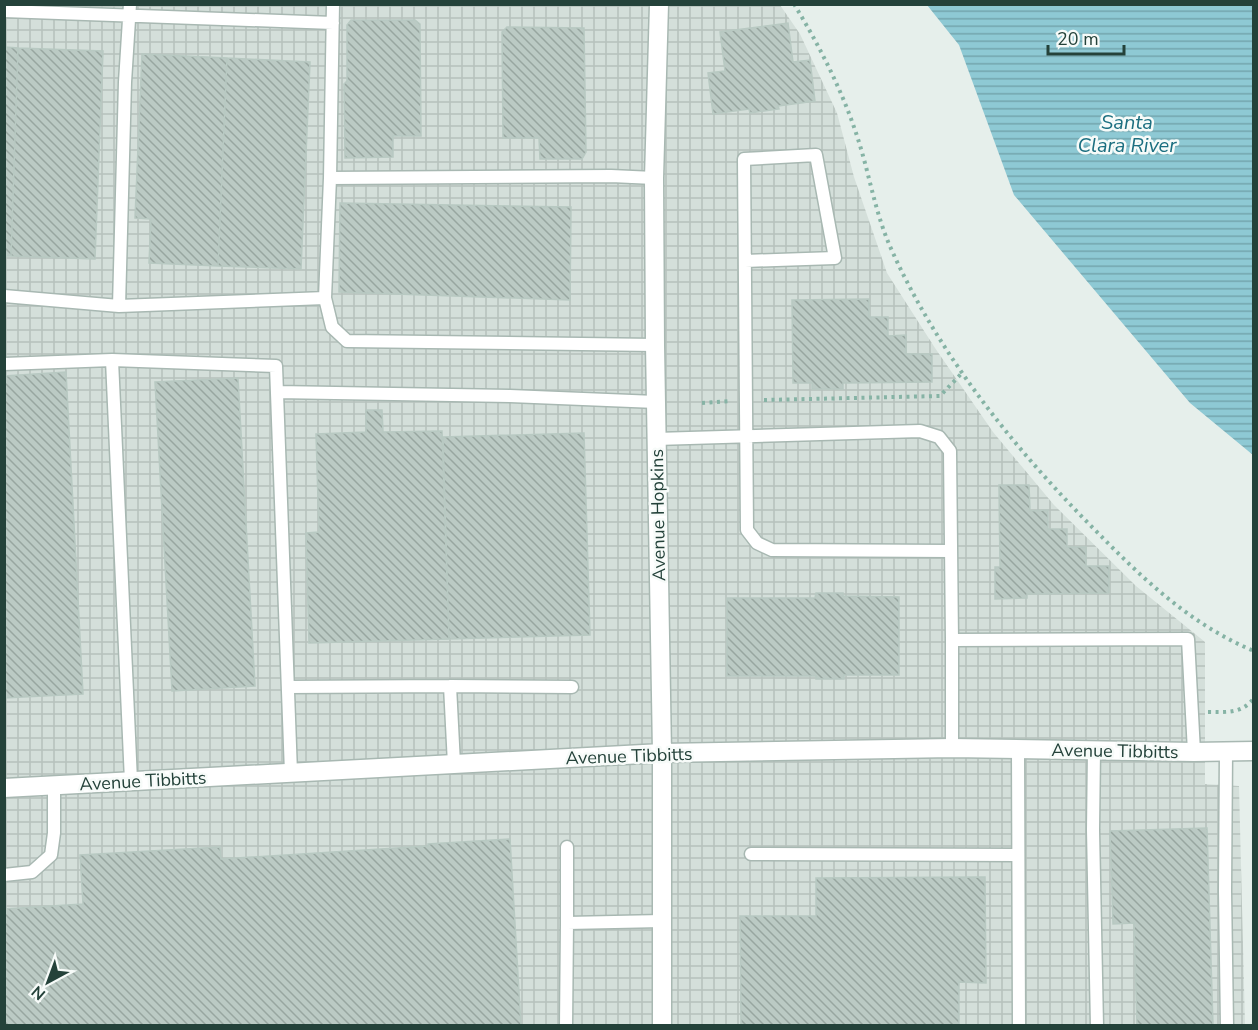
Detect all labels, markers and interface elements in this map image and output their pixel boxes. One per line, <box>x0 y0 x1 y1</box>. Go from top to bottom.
scale bar <box>1048 18 1124 56</box>
text: 20 m <box>1057 27 1099 51</box>
water label: Santa Clara River <box>1078 109 1177 159</box>
street label: Avenue Hopkins <box>645 449 671 581</box>
street label: Avenue Tibbitts <box>1051 738 1179 764</box>
street label: Avenue Tibbitts <box>565 742 693 770</box>
street label: Avenue Tibbitts <box>79 766 207 796</box>
north arrow <box>18 952 78 1012</box>
text: N <box>27 980 51 1005</box>

